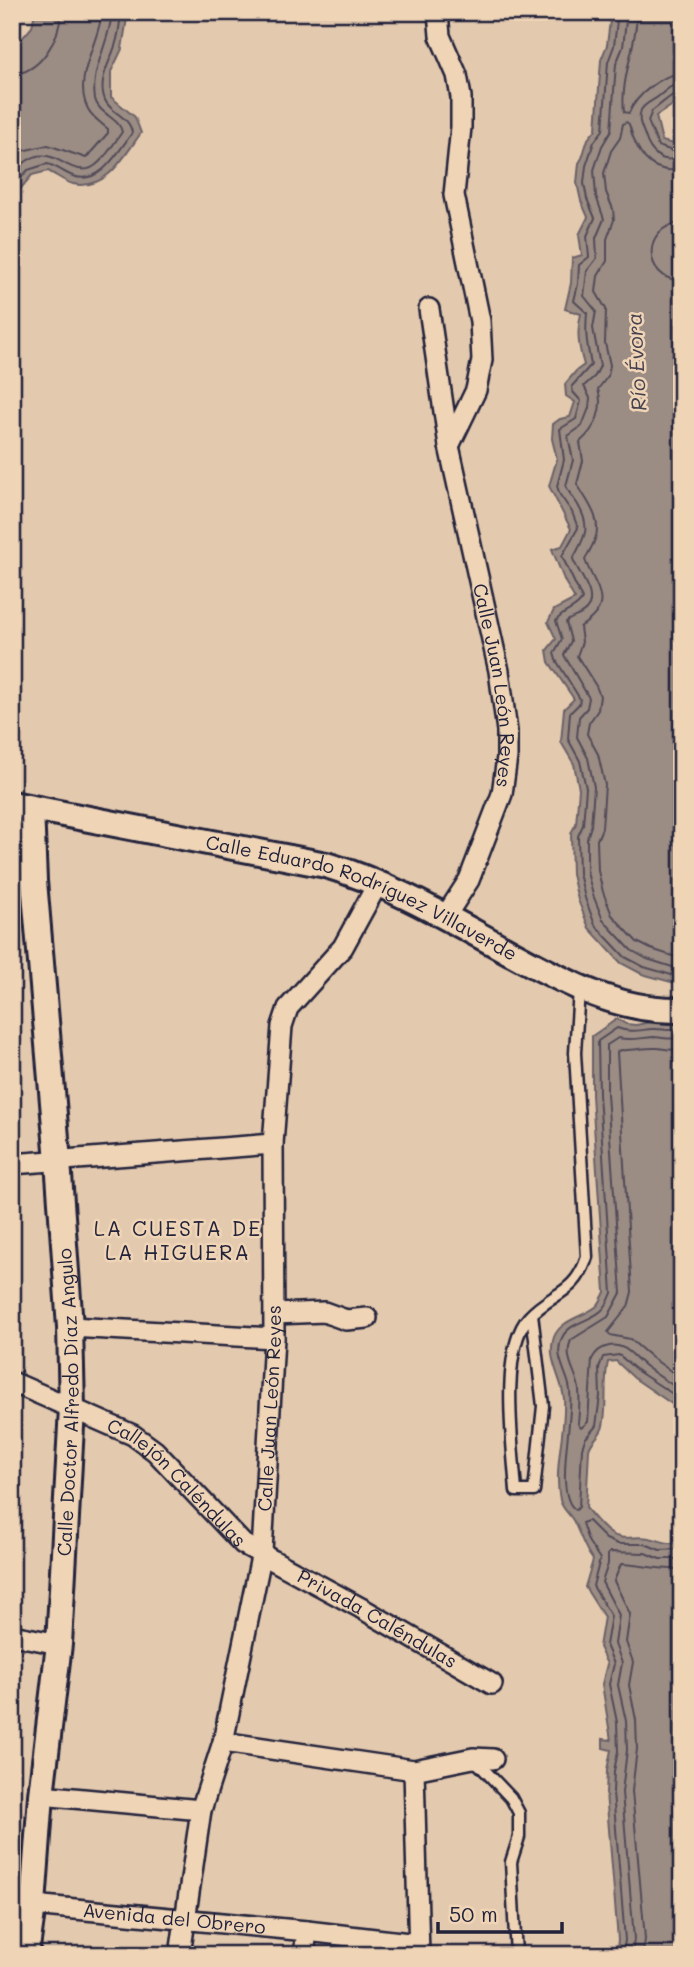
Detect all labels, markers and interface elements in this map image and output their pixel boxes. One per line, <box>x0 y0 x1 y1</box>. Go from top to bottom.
water label: Río Évora <box>619 312 652 412</box>
street label: Calle Juan León Reyes <box>468 581 520 789</box>
street label: Calle Eduardo Rodríguez Villaverde <box>204 829 522 966</box>
district label: LA CUESTA DE LA HIGUERA <box>94 1214 262 1265</box>
street label: Calle Doctor Alfredo Díaz Angulo <box>51 1247 84 1557</box>
street label: Calle Juan León Reyes <box>251 1305 286 1512</box>
street label: Callejón Caléndulas <box>103 1412 252 1552</box>
street label: Privada Caléndulas <box>293 1563 462 1673</box>
scale bar <box>438 1890 563 1934</box>
street label: Avenida del Obrero <box>82 1897 267 1939</box>
text: 50 m <box>449 1900 498 1927</box>

